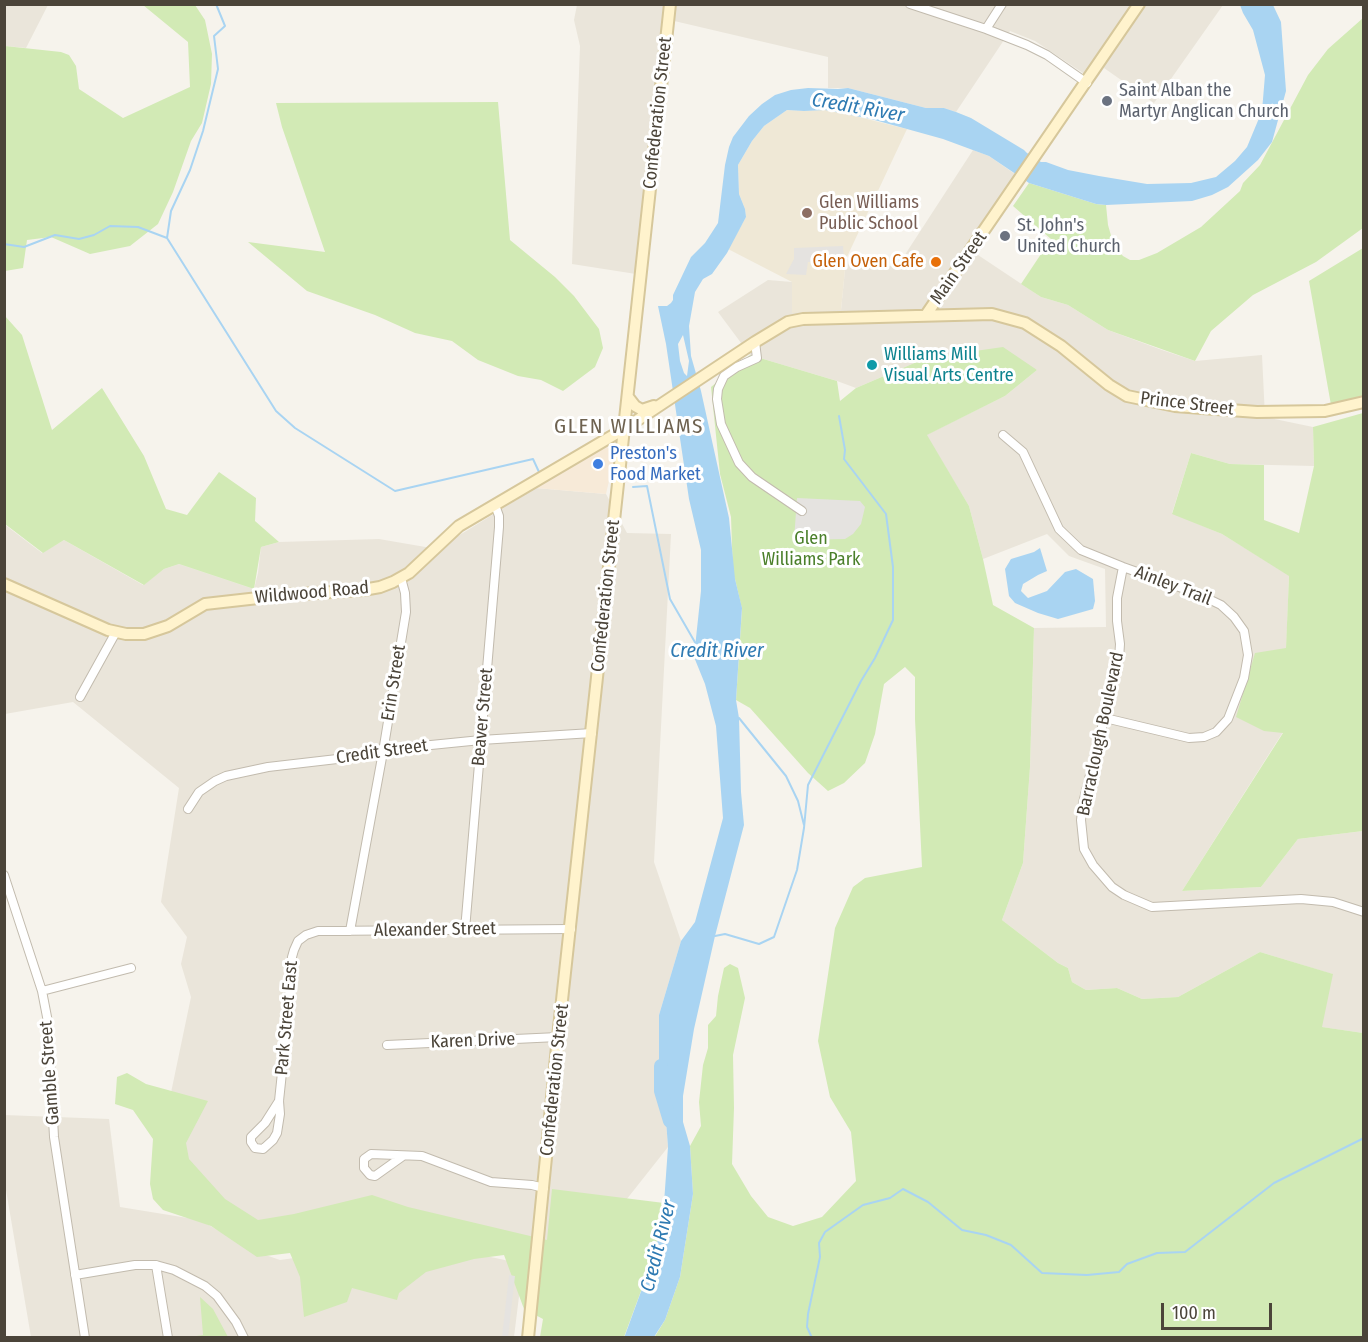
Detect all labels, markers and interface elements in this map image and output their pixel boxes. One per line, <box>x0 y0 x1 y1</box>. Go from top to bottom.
street label: Confederation Street <box>639 36 677 190</box>
place label: Saint Alban the Martyr Anglican Church <box>1119 80 1289 122</box>
water label: Credit River <box>810 88 906 128</box>
marker: Saint Alban the Martyr Anglican Church <box>1100 94 1114 108</box>
place label: Glen Williams Public School <box>819 192 919 234</box>
marker: Glen Williams Public School <box>800 206 814 220</box>
place label: St. John's United Church <box>1017 215 1121 258</box>
street label: Main Street <box>926 227 992 309</box>
marker: St. John's United Church <box>998 229 1012 243</box>
place label: Glen Oven Cafe <box>813 251 924 273</box>
marker: Glen Oven Cafe <box>929 255 943 269</box>
place label: Williams Mill Visual Arts Centre <box>884 344 1014 386</box>
marker: Williams Mill Visual Arts Centre <box>865 358 879 372</box>
street label: Prince Street <box>1139 388 1235 420</box>
district label: GLEN WILLIAMS <box>554 414 704 440</box>
place label: Preston's Food Market <box>610 443 701 486</box>
marker: Preston's Food Market <box>591 457 605 471</box>
street label: Confederation Street <box>587 519 625 673</box>
park label: Glen Williams Park <box>762 528 860 570</box>
street label: Ainley Trail <box>1131 561 1215 611</box>
street label: Wildwood Road <box>254 577 370 609</box>
water label: Credit River <box>670 639 764 663</box>
street label: Erin Street <box>377 643 411 723</box>
street label: Barraclough Boulevard <box>1073 650 1129 818</box>
street label: Beaver Street <box>468 667 498 767</box>
street label: Credit Street <box>335 735 429 769</box>
street label: Alexander Street <box>374 918 496 942</box>
street label: Park Street East <box>271 960 303 1076</box>
street label: Confederation Street <box>536 1003 574 1157</box>
street label: Gamble Street <box>36 1020 64 1126</box>
street label: Karen Drive <box>430 1029 516 1053</box>
water label: Credit River <box>636 1198 682 1294</box>
scale bar <box>1164 1291 1275 1329</box>
text: 100 m <box>1172 1302 1216 1324</box>

